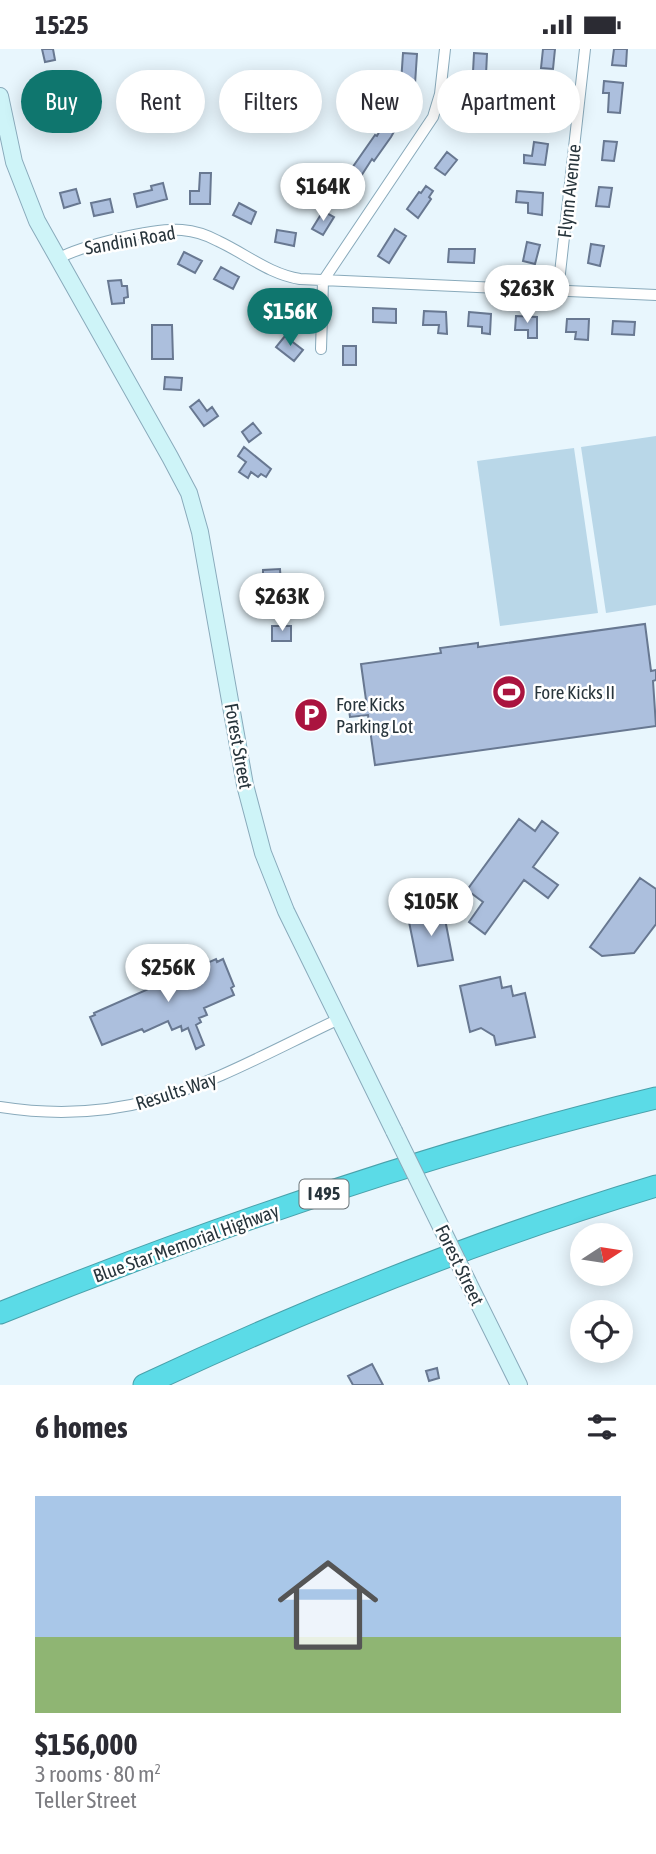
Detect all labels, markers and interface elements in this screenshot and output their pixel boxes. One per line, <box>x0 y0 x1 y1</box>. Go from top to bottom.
text: 15:25 <box>35 10 89 40</box>
chip: Buy <box>21 70 102 133</box>
chip: Rent <box>116 70 205 133</box>
chip: Filters <box>219 70 322 133</box>
chip: New <box>336 70 423 133</box>
chip: Apartment <box>437 70 580 133</box>
street label: Flynn Avenue <box>553 143 585 239</box>
pin: $164K <box>274 163 372 223</box>
text: $164K <box>296 173 350 199</box>
street label: Sandini Road <box>83 221 177 259</box>
pin: $263K <box>478 265 576 325</box>
text: $263K <box>500 275 554 301</box>
pin: $156K <box>241 289 339 348</box>
text: $156K <box>263 298 317 324</box>
pin: $263K <box>233 573 331 633</box>
text: $263K <box>255 583 309 609</box>
sports icon: Fore Kicks II <box>490 673 528 711</box>
place label: Fore Kicks II <box>534 681 615 703</box>
place label: Fore Kicks Parking Lot <box>336 693 413 737</box>
parking icon: Fore Kicks Parking Lot <box>292 696 330 734</box>
street label: Forest Street <box>221 701 257 791</box>
pin: $105K <box>382 879 480 938</box>
text: $105K <box>404 888 458 914</box>
pin: $256K <box>119 944 217 1004</box>
text: $256K <box>141 954 195 980</box>
street label: Results Way <box>133 1068 219 1114</box>
road number: I 495 <box>300 1179 348 1209</box>
street label: Blue Star Memorial Highway <box>90 1199 282 1287</box>
street label: Forest Street <box>431 1221 489 1309</box>
north arrow <box>570 1223 634 1286</box>
map controls <box>570 1223 633 1363</box>
button: locate <box>570 1300 633 1363</box>
icon: filters <box>583 1408 621 1446</box>
text: 6 homes <box>35 1410 128 1444</box>
icon: home <box>265 1542 391 1668</box>
text: $156,000 <box>35 1727 138 1761</box>
text: 3 rooms · 80 m² <box>35 1761 161 1787</box>
text: Teller Street <box>35 1787 137 1813</box>

